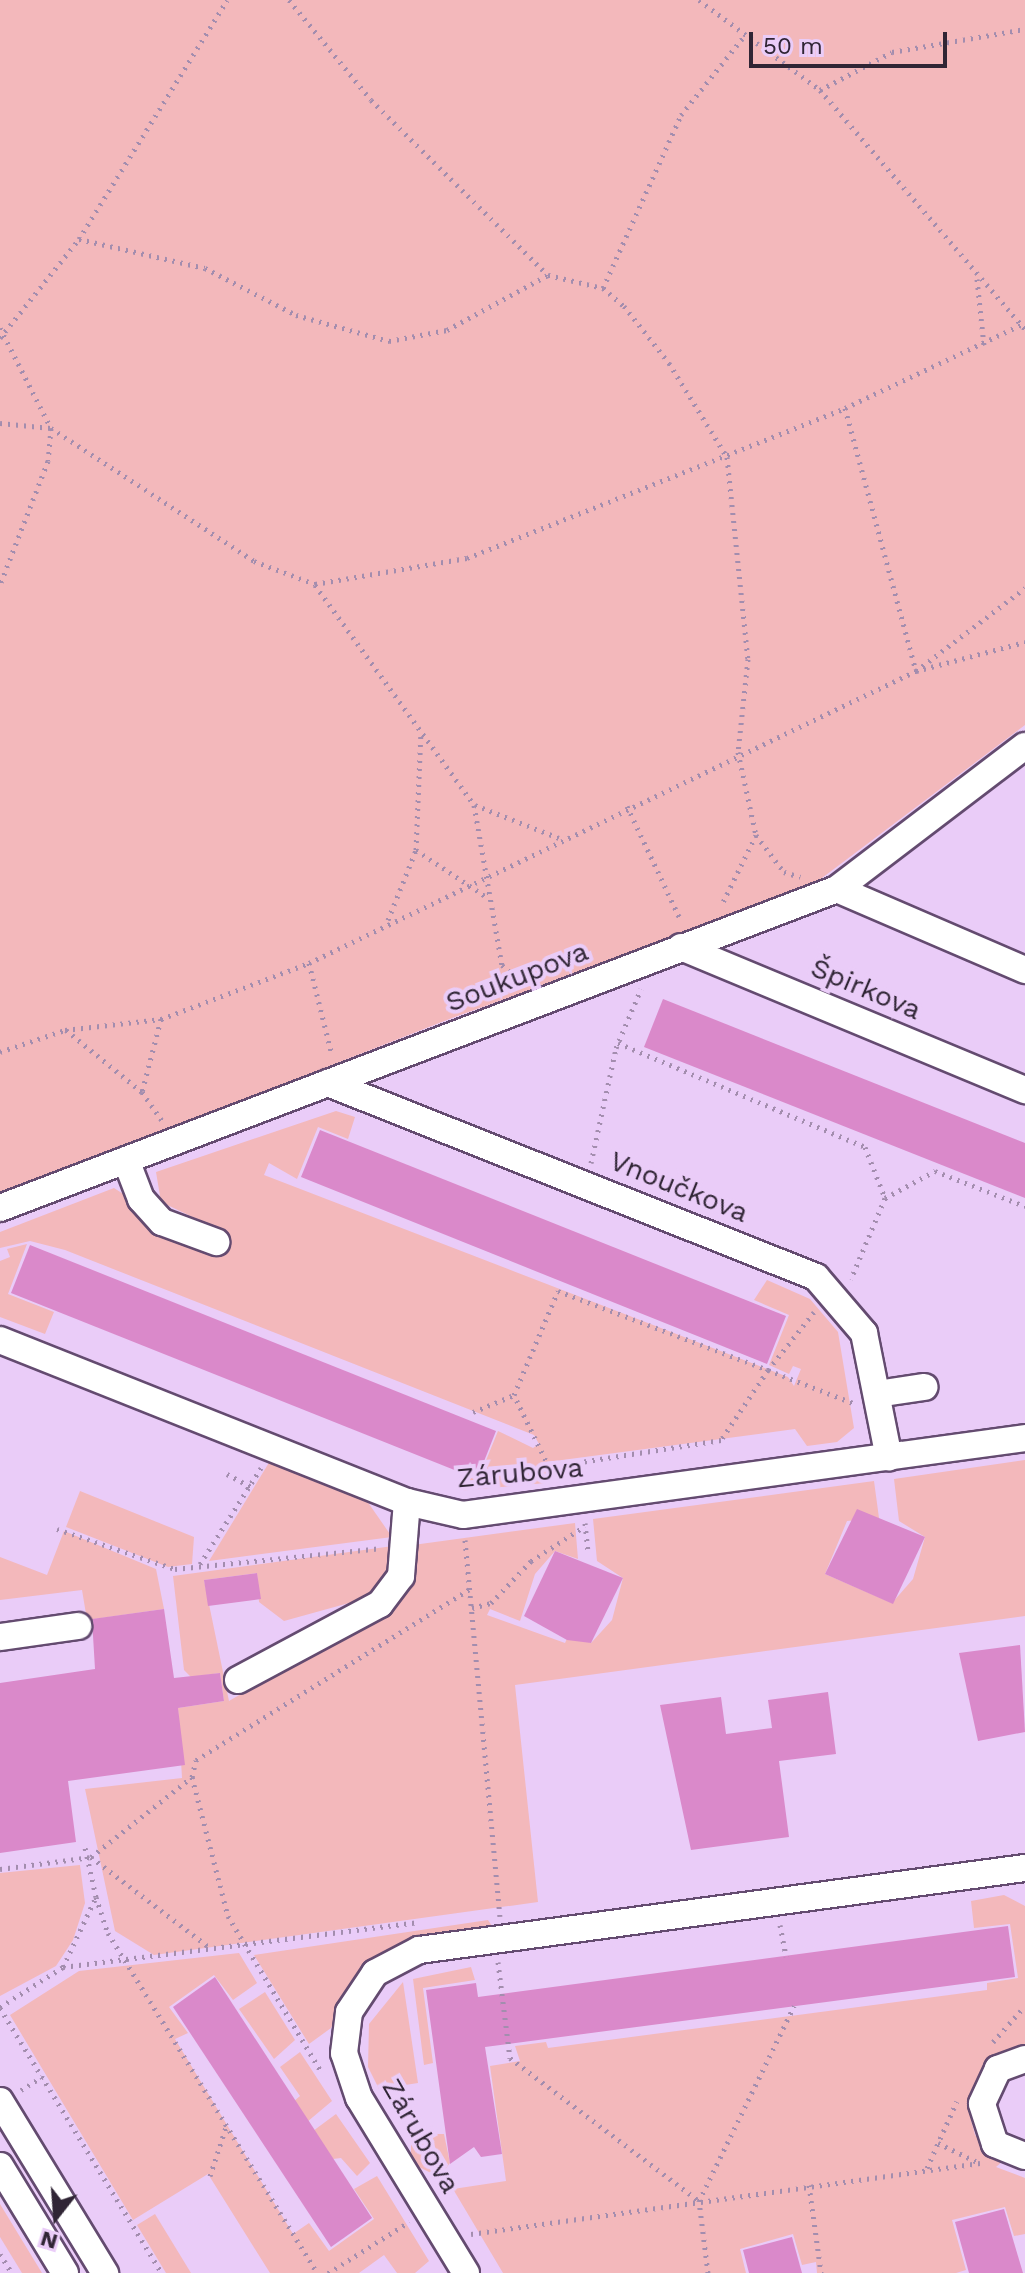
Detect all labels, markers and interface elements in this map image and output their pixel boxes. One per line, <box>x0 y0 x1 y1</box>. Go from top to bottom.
scale bar <box>753 16 951 66</box>
text: 50 m <box>763 32 823 60</box>
street label: Soukupova <box>441 935 593 1019</box>
street label: Špirkova <box>806 951 926 1027</box>
street label: Vnoučkova <box>605 1144 753 1230</box>
street label: Zárubova <box>455 1451 585 1495</box>
street label: Zárubova <box>375 2073 467 2199</box>
north arrow <box>16 2177 96 2257</box>
text: N <box>37 2226 60 2255</box>

